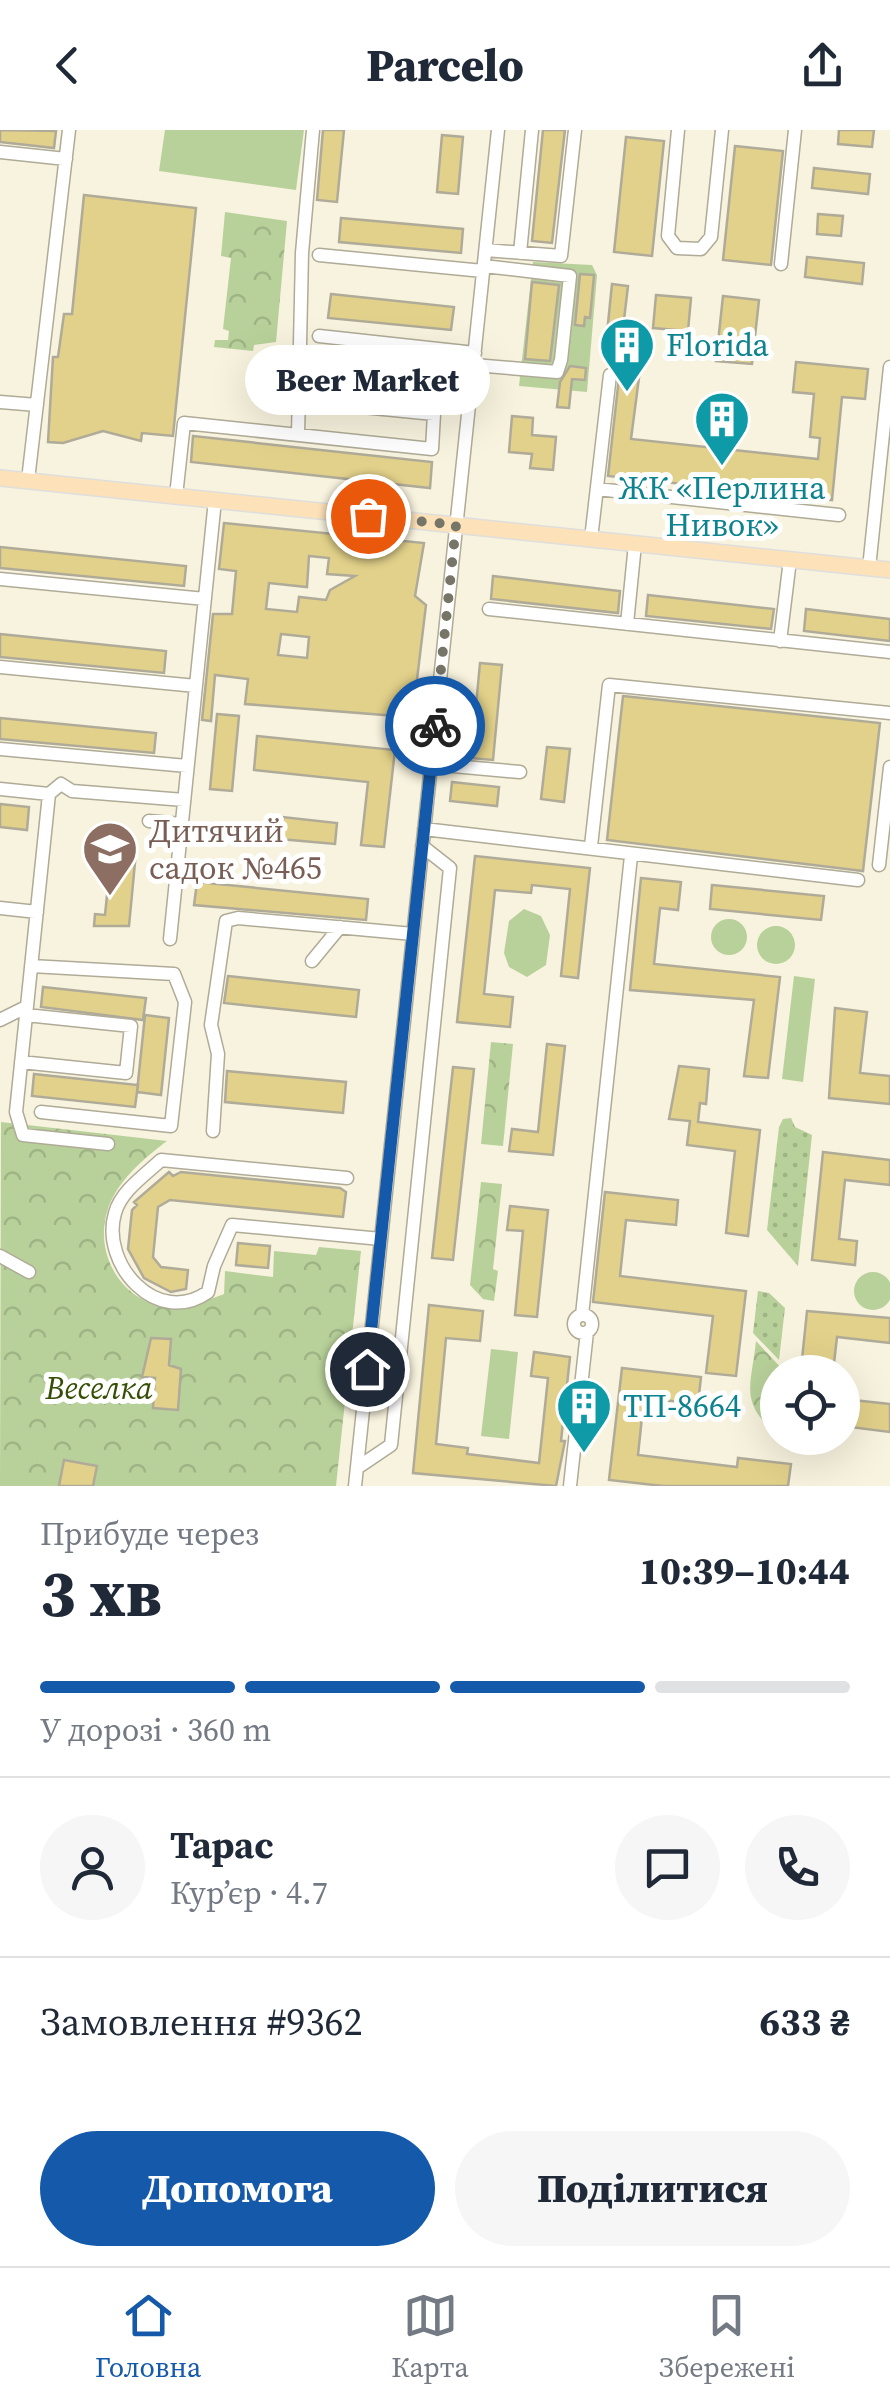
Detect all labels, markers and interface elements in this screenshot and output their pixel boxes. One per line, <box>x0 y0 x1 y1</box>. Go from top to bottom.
text: Parcelo <box>366 34 524 96</box>
icon: back <box>40 38 95 93</box>
icon: share <box>795 38 850 93</box>
building icon: Florida <box>597 315 657 394</box>
place label: Florida <box>666 323 770 367</box>
callout: Beer Market <box>245 346 490 416</box>
text: Beer Market <box>276 358 459 402</box>
building icon: ЖК «Перлина Нивок» <box>692 389 752 468</box>
place label: ЖК «Перлина Нивок» <box>618 466 826 547</box>
pin <box>326 474 411 559</box>
icon: bag <box>341 489 396 544</box>
courier <box>385 676 485 776</box>
icon: bike <box>408 699 463 754</box>
place label: Дитячий садок №465 <box>149 809 322 890</box>
school or university icon: Дитячий садок №465 <box>80 819 140 898</box>
pin <box>325 1327 410 1412</box>
icon: home <box>340 1342 395 1397</box>
map controls <box>760 1355 860 1455</box>
button: locate <box>760 1355 860 1455</box>
park label: Веселка <box>44 1366 153 1410</box>
building icon: ТП-8664 <box>554 1376 614 1455</box>
place label: ТП-8664 <box>623 1384 741 1428</box>
text: Прибуде через <box>40 1512 259 1556</box>
text: 10:39–10:44 <box>639 1545 850 1597</box>
text: 3 хв <box>40 1549 162 1638</box>
text: У дорозі · 360 m <box>40 1708 271 1752</box>
button: person <box>40 1815 145 1920</box>
button: chat <box>615 1815 720 1920</box>
button: phone <box>745 1815 850 1920</box>
text: Тарас <box>170 1819 274 1871</box>
text: Кур’єр · 4.7 <box>170 1871 328 1915</box>
text: Замовлення #9362 <box>40 1996 362 2048</box>
text: 633 ₴ <box>759 1996 850 2048</box>
button: Допомога <box>40 2131 435 2246</box>
button: Поділитися <box>455 2131 850 2246</box>
tab: Головна <box>95 2288 201 2386</box>
tab: Карта <box>391 2288 469 2386</box>
tab: Збережені <box>659 2288 795 2386</box>

